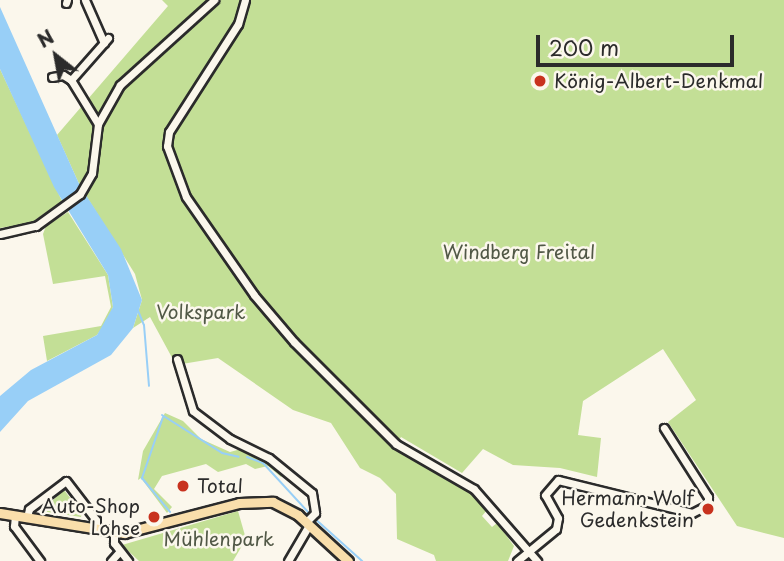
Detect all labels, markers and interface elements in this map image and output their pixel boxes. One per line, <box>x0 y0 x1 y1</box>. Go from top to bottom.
north arrow <box>21 21 91 91</box>
scale bar <box>539 21 737 65</box>
text: N <box>32 22 59 54</box>
text: 200 m <box>549 31 619 63</box>
place label: König-Albert-Denkmal <box>554 70 763 92</box>
marker: König-Albert-Denkmal <box>532 73 548 89</box>
park label: Windberg Freital <box>442 241 596 263</box>
park label: Volkspark <box>157 301 245 323</box>
place label: Total <box>197 475 243 497</box>
marker: Total <box>175 478 191 494</box>
place label: Hermann Wolf Gedenkstein <box>561 487 694 531</box>
place label: Auto-Shop Lohse <box>41 495 140 539</box>
marker: Hermann Wolf Gedenkstein <box>700 501 716 517</box>
marker: Auto-Shop Lohse <box>146 509 162 525</box>
park label: Mühlenpark <box>164 528 274 550</box>

